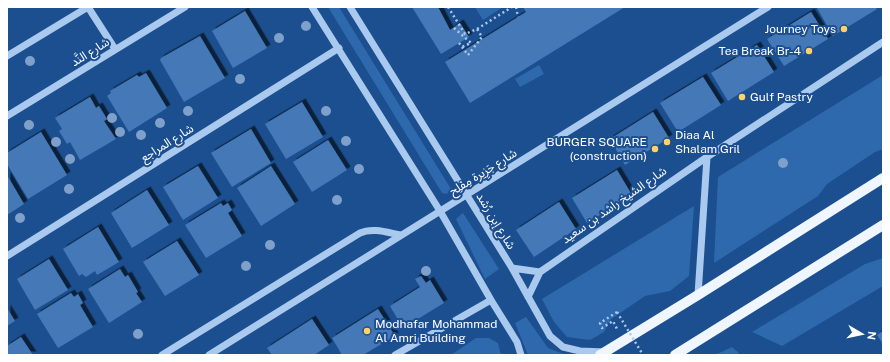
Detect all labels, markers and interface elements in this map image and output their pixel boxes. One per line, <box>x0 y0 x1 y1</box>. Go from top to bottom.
place label: Journey Toys <box>765 22 836 36</box>
marker: Journey Toys <box>839 24 849 34</box>
street label: شارع النَّد <box>68 34 113 71</box>
place label: Tea Break Br-4 <box>719 44 801 58</box>
marker: Tea Break Br-4 <box>804 46 814 56</box>
place label: Gulf Pastry <box>750 90 813 104</box>
marker: Gulf Pastry <box>737 92 747 102</box>
street label: شارع المراجع <box>138 121 197 167</box>
place label: Diaa Al Shalam Gril <box>675 128 741 156</box>
place label: BURGER SQUARE (construction) <box>546 135 647 163</box>
marker: Diaa Al Shalam Gril <box>662 137 672 147</box>
marker: BURGER SQUARE (construction) <box>650 144 660 154</box>
street label: شارع جَزِيرة مِفلِح <box>447 146 521 201</box>
street label: شارع الشيخ راشد بن سعيد <box>559 163 670 248</box>
street label: شارع إبن رُشد <box>472 190 518 253</box>
north arrow <box>842 314 882 354</box>
place label: Modhafar Mohammad Al Amri Building <box>375 317 497 345</box>
marker: Modhafar Mohammad Al Amri Building <box>362 326 372 336</box>
text: N <box>865 330 878 341</box>

